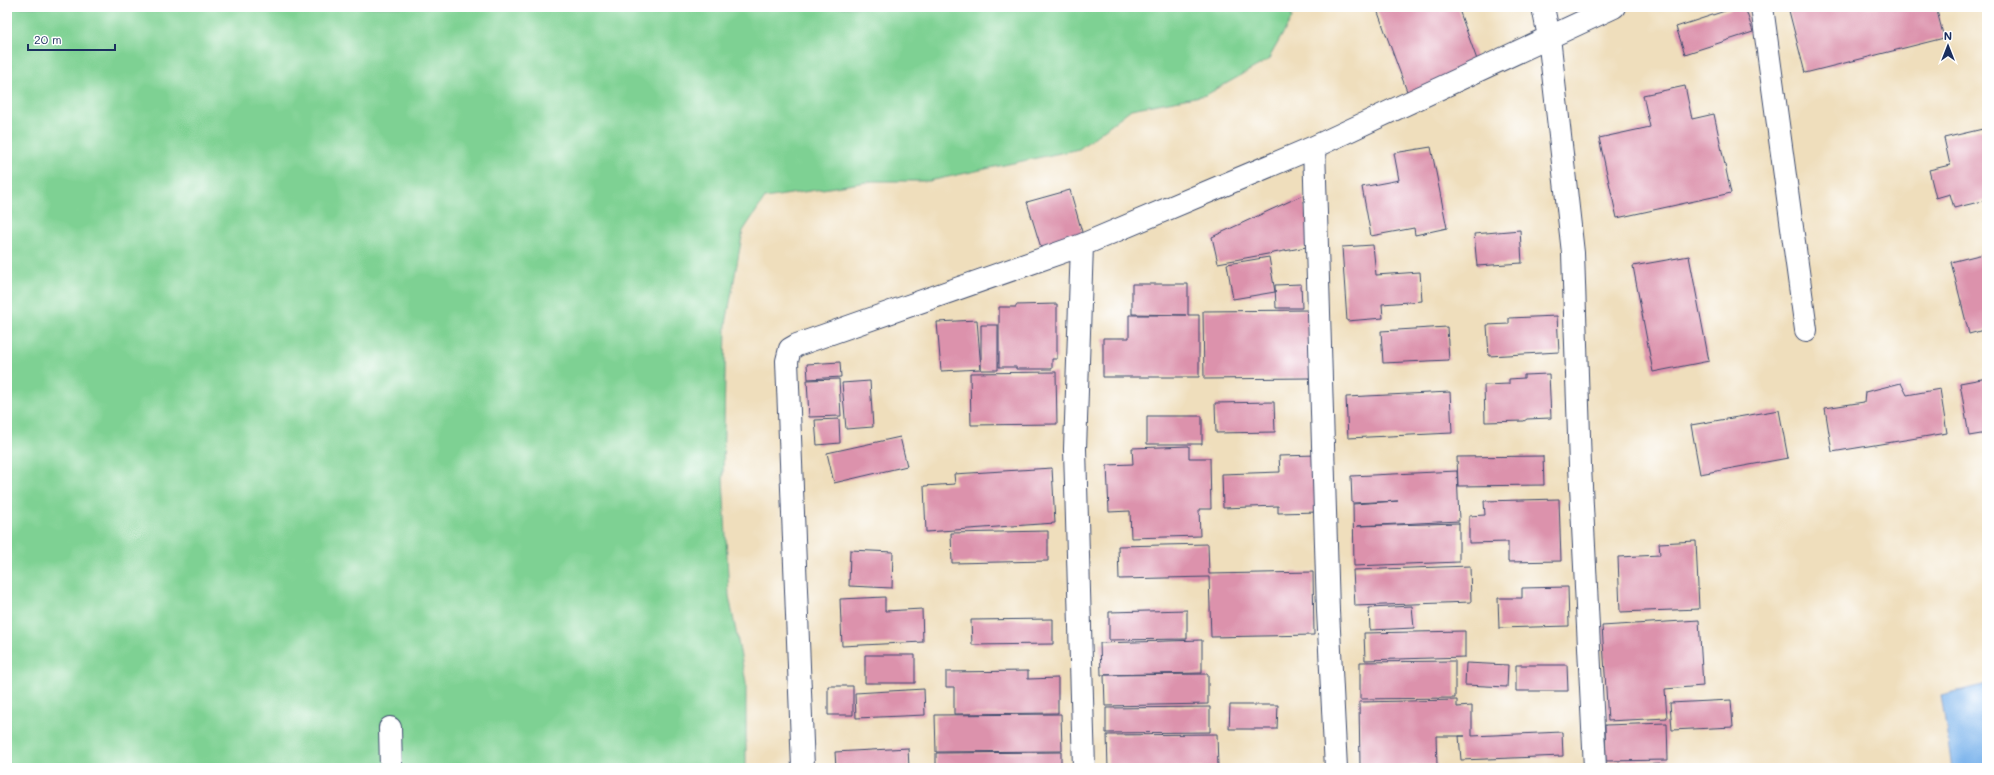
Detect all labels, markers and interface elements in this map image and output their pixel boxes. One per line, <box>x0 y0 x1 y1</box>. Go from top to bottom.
scale bar <box>28 26 115 52</box>
north arrow <box>1928 26 1968 66</box>
text: N <box>1944 28 1952 43</box>
text: 20 m <box>34 31 62 47</box>

